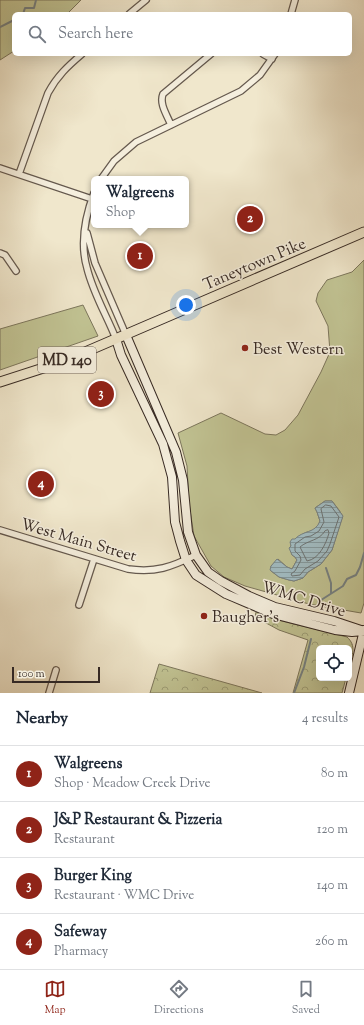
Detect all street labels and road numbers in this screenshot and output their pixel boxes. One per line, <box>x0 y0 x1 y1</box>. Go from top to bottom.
street label: Taneytown Pike <box>200 233 310 297</box>
road number: MD 140 <box>38 347 96 373</box>
street label: West Main Street <box>18 514 139 569</box>
street label: WMC Drive <box>258 577 348 624</box>

